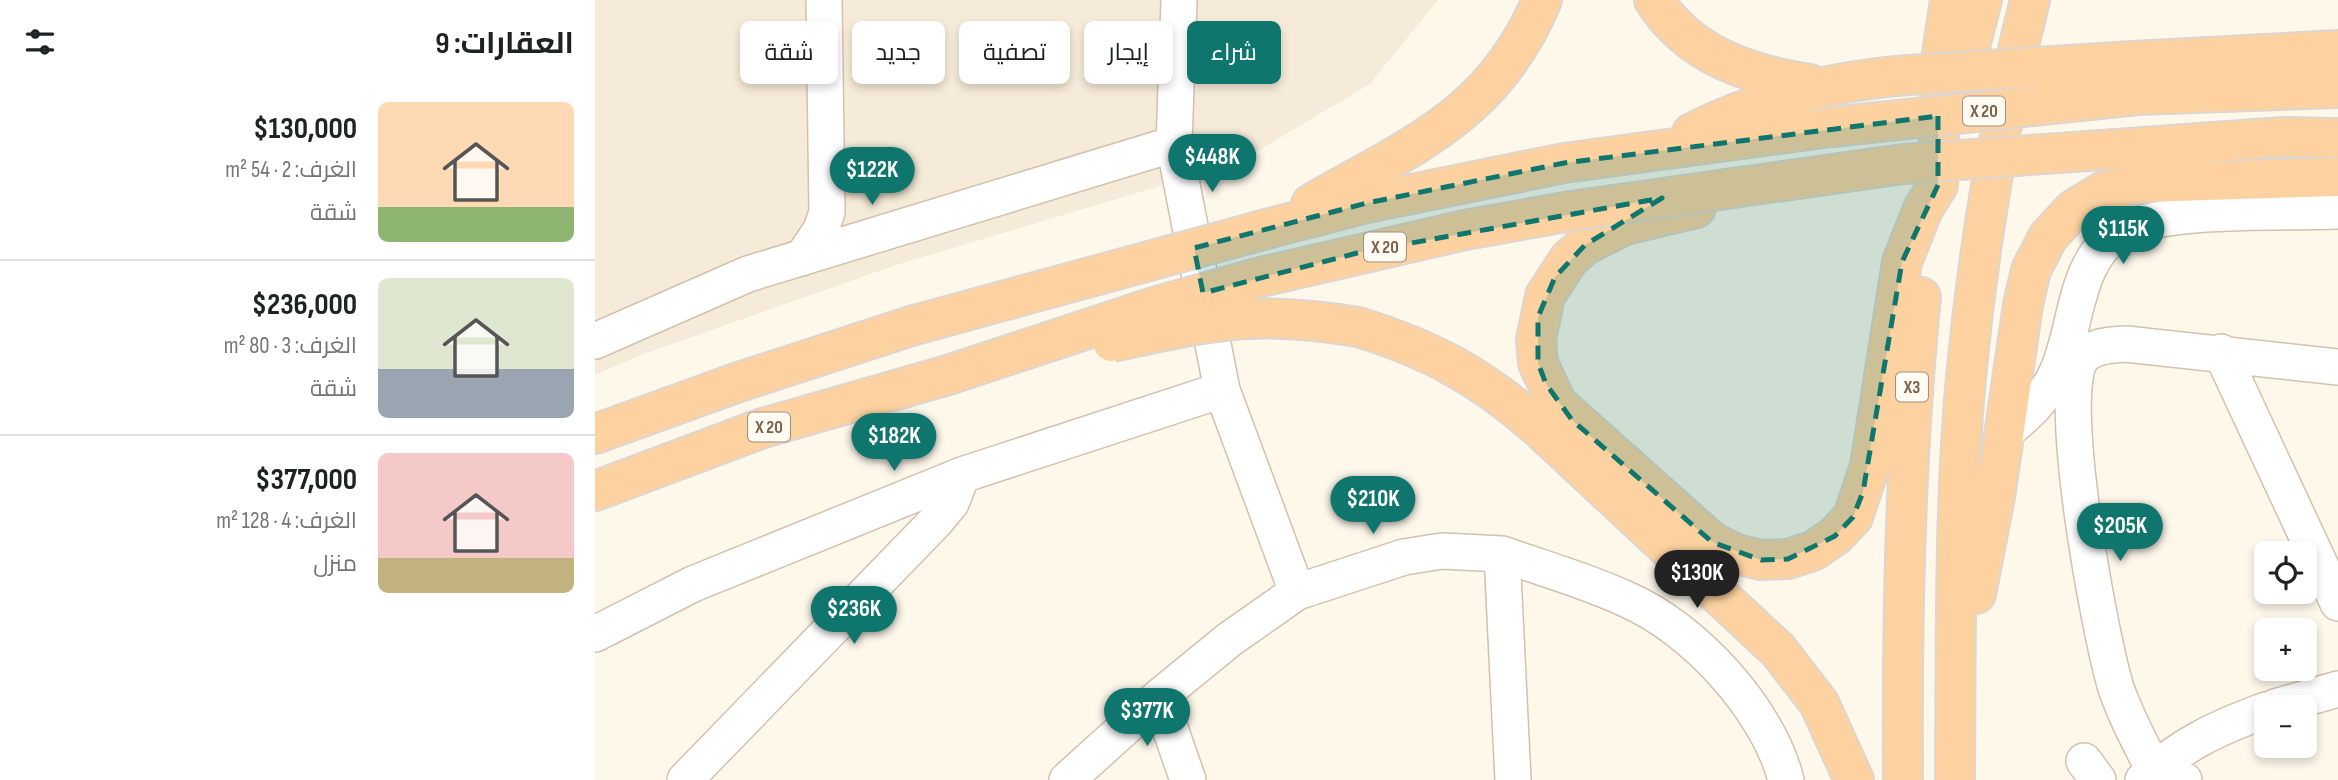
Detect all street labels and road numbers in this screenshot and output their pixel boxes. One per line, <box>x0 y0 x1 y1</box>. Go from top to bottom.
road number: X 20 <box>1963 96 2005 126</box>
road number: X 20 <box>1364 232 1406 262</box>
road number: X3 <box>1896 372 1928 402</box>
road number: X 20 <box>748 412 790 442</box>

